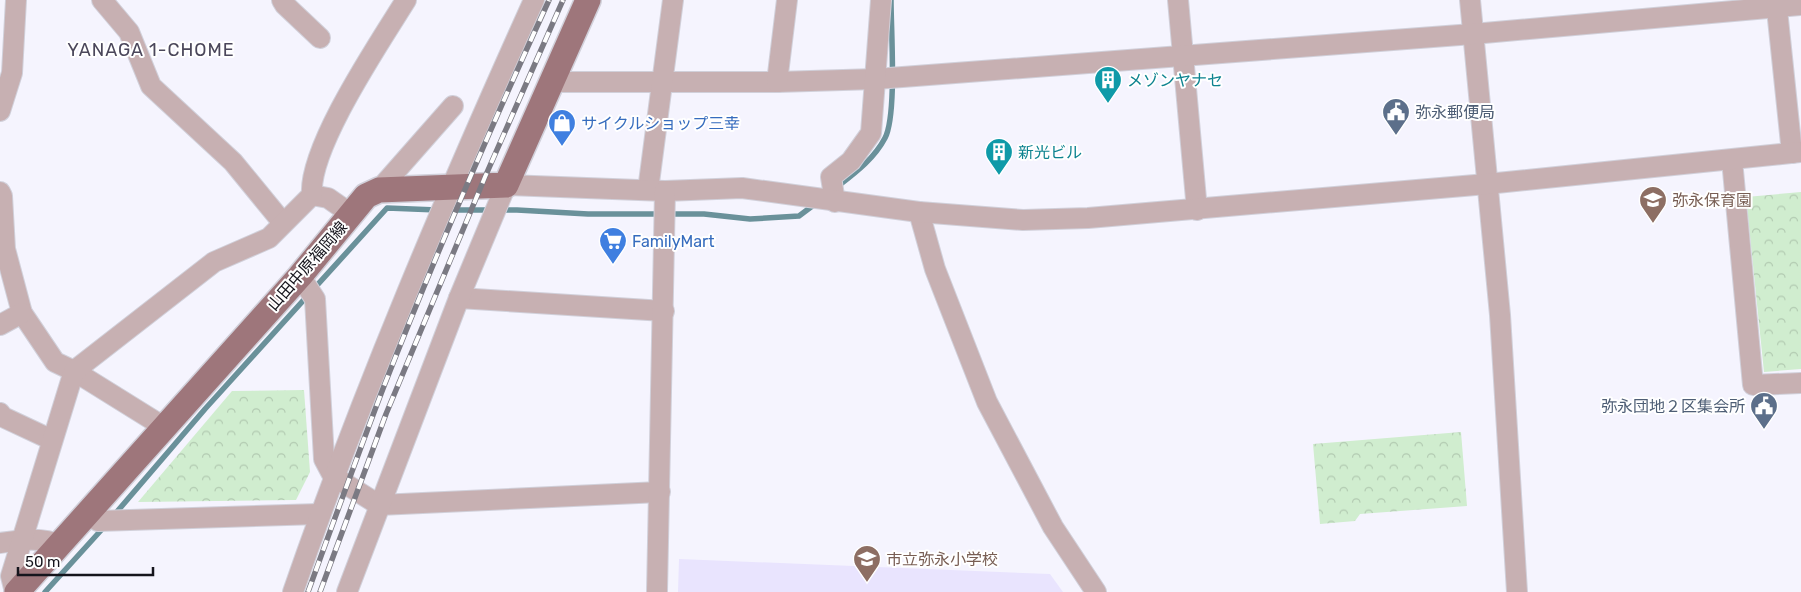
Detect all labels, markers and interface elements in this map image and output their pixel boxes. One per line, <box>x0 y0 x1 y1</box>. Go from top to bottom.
district label: YANAGA 1-CHOME <box>67 39 235 61</box>
building icon: メゾンヤナセ <box>1093 65 1123 104</box>
place label: メゾンヤナセ <box>1127 71 1223 90</box>
public building icon: 弥永郵便局 <box>1381 97 1411 136</box>
place label: 弥永郵便局 <box>1415 103 1495 122</box>
shop icon: サイクルショップ三幸 <box>547 108 577 147</box>
place label: サイクルショップ三幸 <box>581 114 740 133</box>
building icon: 新光ビル <box>984 137 1014 176</box>
place label: 新光ビル <box>1018 143 1082 162</box>
school or university icon: 弥永保育園 <box>1638 185 1668 224</box>
place label: 弥永保育園 <box>1672 191 1752 210</box>
street label: 山田中原福岡線 <box>263 217 351 315</box>
supermarket icon: FamilyMart <box>598 226 628 265</box>
place label: FamilyMart <box>632 232 714 251</box>
public building icon: 弥永団地２区集会所 <box>1749 391 1779 430</box>
place label: 弥永団地２区集会所 <box>1601 397 1745 416</box>
scale bar <box>18 544 152 576</box>
school or university icon: 市立弥永小学校 <box>852 544 882 583</box>
place label: 市立弥永小学校 <box>886 550 998 569</box>
text: 50 m <box>25 553 60 571</box>

